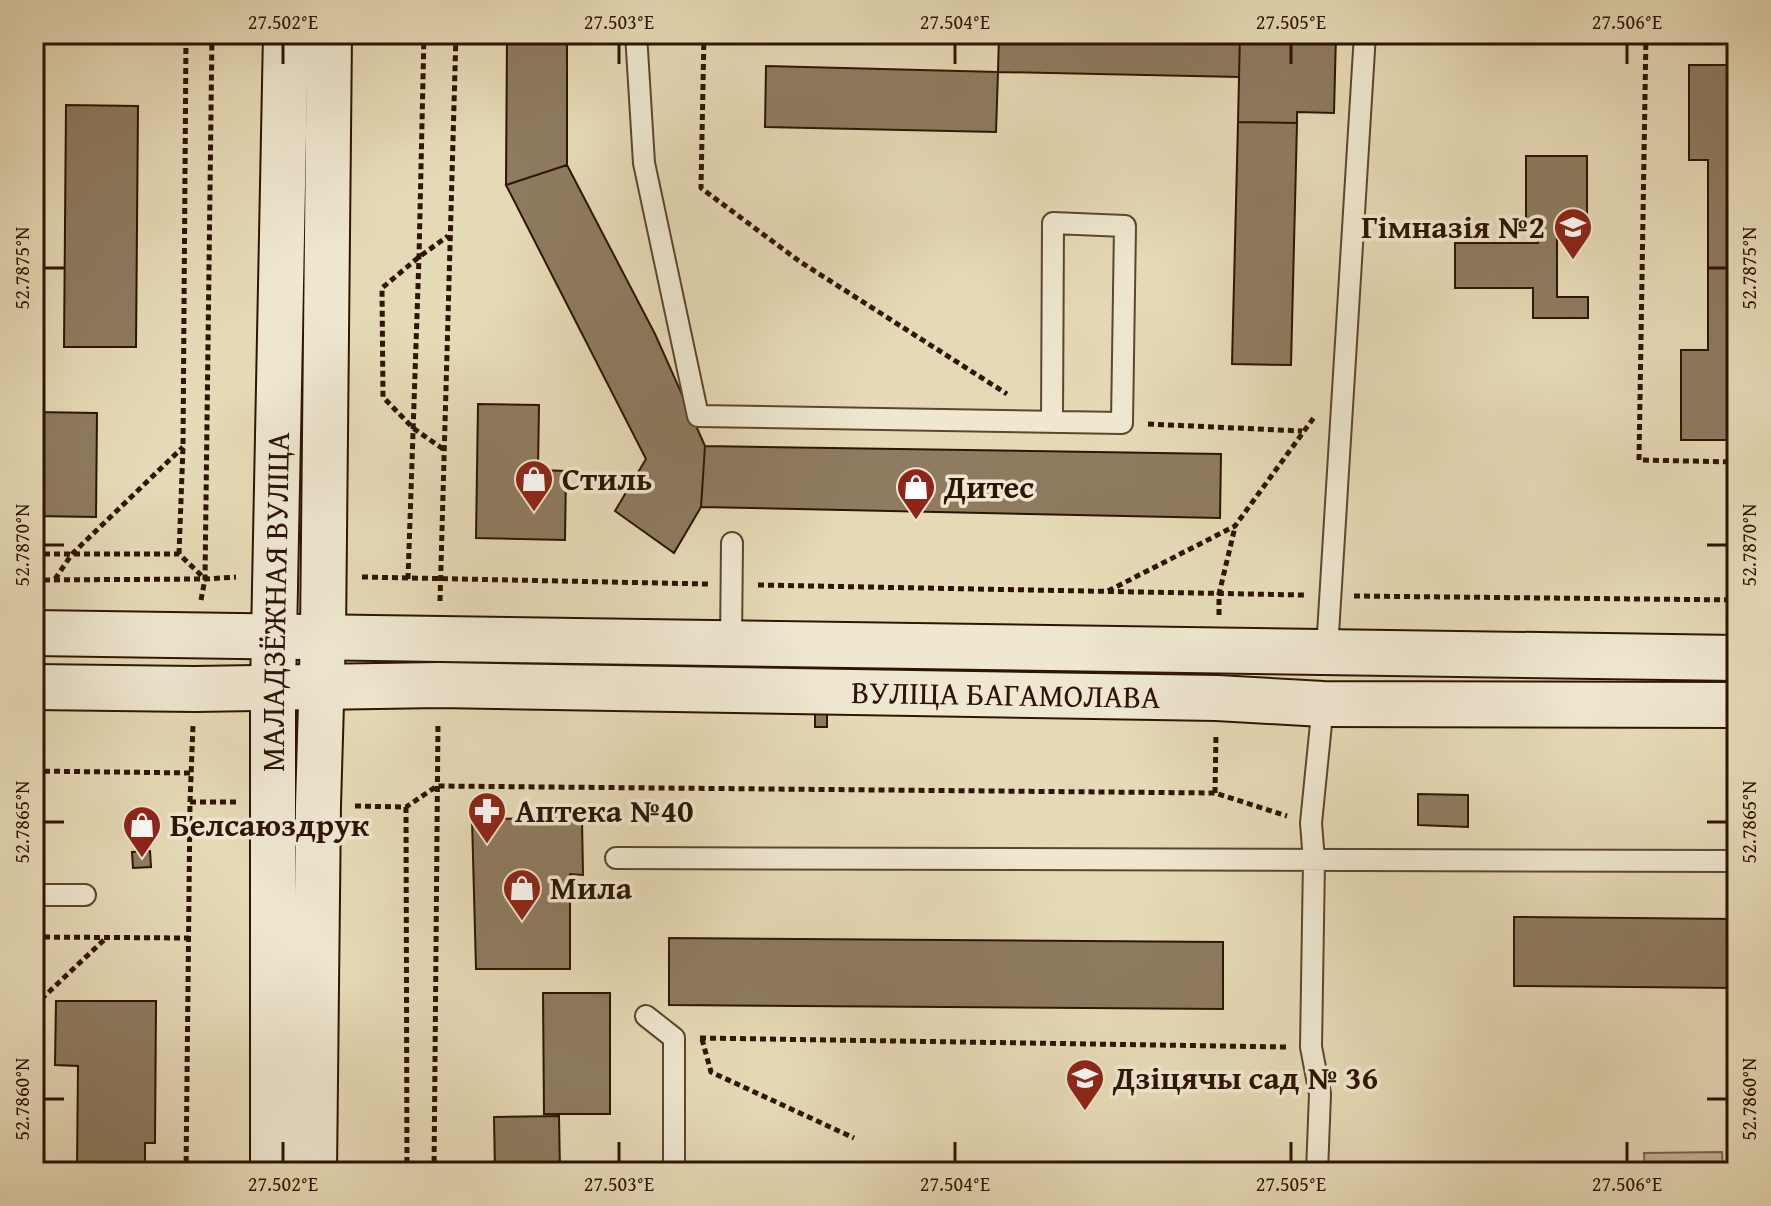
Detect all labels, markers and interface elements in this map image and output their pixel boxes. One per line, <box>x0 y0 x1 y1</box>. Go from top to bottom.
text: 27.502°E <box>248 7 318 36</box>
text: 27.503°E <box>584 7 654 36</box>
text: 27.504°E <box>920 7 990 36</box>
text: 27.505°E <box>1256 7 1326 36</box>
text: 27.506°E <box>1592 7 1662 36</box>
place label: Гімназія №2 <box>1361 203 1545 250</box>
school or university icon: Гімназія №2 <box>1552 206 1594 261</box>
text: 52.7875°N <box>7 227 36 309</box>
text: 52.7875°N <box>1734 227 1763 309</box>
street label: МАЛАДЗЁЖНАЯ ВУЛІЦА <box>249 431 301 772</box>
place label: Стиль <box>562 455 652 502</box>
shop icon: Стиль <box>513 458 555 513</box>
place label: Дитес <box>943 463 1034 510</box>
shop icon: Дитес <box>895 466 937 521</box>
text: 52.7870°N <box>7 504 36 586</box>
text: 52.7870°N <box>1734 504 1763 586</box>
street label: ВУЛІЦА БАГАМОЛАВА <box>851 668 1161 720</box>
text: 52.7865°N <box>7 781 36 863</box>
text: 52.7865°N <box>1734 781 1763 863</box>
place label: Аптека №40 <box>515 787 694 834</box>
pharmacy icon: Аптека №40 <box>466 790 508 845</box>
place label: Белсаюздрук <box>170 801 370 848</box>
shop icon: Белсаюздрук <box>121 804 163 859</box>
place label: Мила <box>550 864 633 911</box>
shop icon: Мила <box>501 867 543 922</box>
place label: Дзіцячы сад № 36 <box>1112 1054 1378 1101</box>
school or university icon: Дзіцячы сад № 36 <box>1064 1057 1106 1112</box>
text: 52.7860°N <box>7 1058 36 1140</box>
text: 52.7860°N <box>1734 1058 1763 1140</box>
text: 27.502°E <box>248 1169 318 1198</box>
text: 27.503°E <box>584 1169 654 1198</box>
text: 27.504°E <box>920 1169 990 1198</box>
text: 27.505°E <box>1256 1169 1326 1198</box>
text: 27.506°E <box>1592 1169 1662 1198</box>

